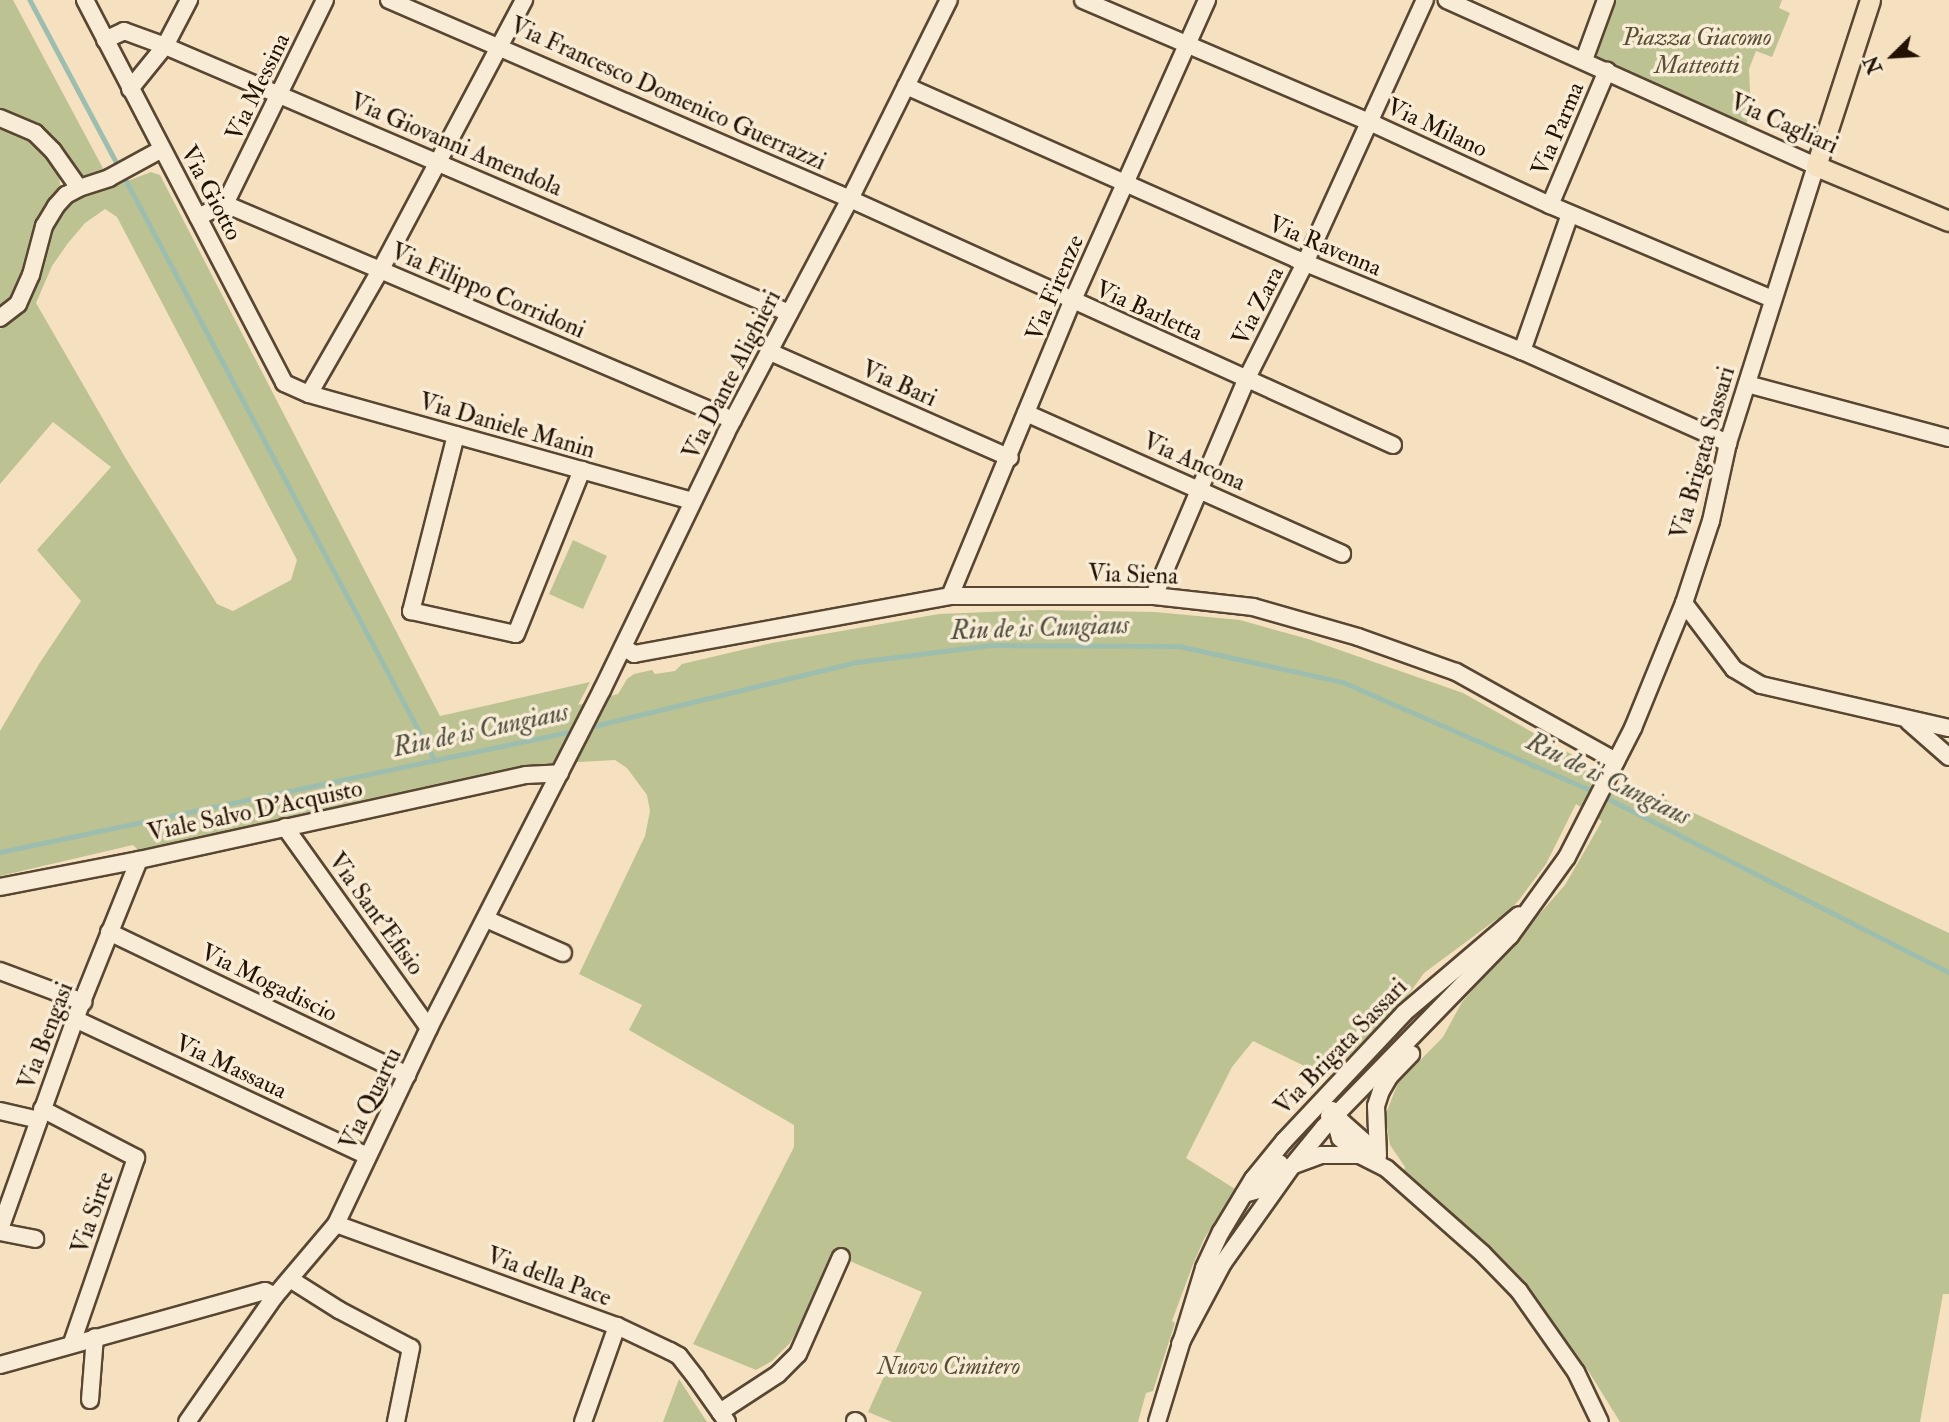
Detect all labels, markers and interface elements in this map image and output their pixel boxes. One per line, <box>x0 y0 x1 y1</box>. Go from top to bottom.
street label: Via Francesco Domenico Guerrazzi <box>506 11 830 177</box>
north arrow <box>1858 21 1928 91</box>
park label: Piazza Giacomo Matteotti <box>1622 24 1772 80</box>
street label: Via Messina <box>220 29 296 145</box>
text: N <box>1859 52 1888 77</box>
street label: Via Parma <box>1525 78 1591 180</box>
street label: Via Giovanni Amendola <box>346 87 566 203</box>
street label: Via Cagliari <box>1726 87 1842 161</box>
street label: Via Milano <box>1382 92 1492 164</box>
street label: Via Giotto <box>174 141 248 245</box>
street label: Via Ravenna <box>1264 209 1386 283</box>
street label: Via Firenze <box>1020 231 1090 345</box>
street label: Via Filippo Corridoni <box>387 237 589 345</box>
street label: Via Zara <box>1226 262 1290 350</box>
street label: Via Barletta <box>1091 275 1207 347</box>
street label: Via Dante Alighieri <box>677 285 787 465</box>
street label: Via Bari <box>857 355 941 413</box>
street label: Via Brigata Sassari <box>1665 363 1741 543</box>
street label: Via Daniele Manin <box>416 387 598 465</box>
street label: Via Ancona <box>1138 427 1250 497</box>
street label: Via Siena <box>1088 559 1178 591</box>
water label: Riu de is Cungiaus <box>950 610 1130 648</box>
water label: Riu de is Cungiaus <box>390 697 572 765</box>
water label: Riu de is Cungiaus <box>1521 727 1695 833</box>
street label: Viale Salvo D'Acquisto <box>145 774 365 848</box>
street label: Via Sant'Efisio <box>322 847 430 981</box>
street label: Via Mogadiscio <box>196 938 342 1028</box>
street label: Via Brigata Sassari <box>1269 973 1413 1121</box>
street label: Via Bengasi <box>12 978 80 1094</box>
street label: Via Massaua <box>171 1029 291 1105</box>
street label: Via Quartu <box>334 1043 408 1155</box>
street label: Via Sirte <box>66 1168 120 1258</box>
street label: Via della Pace <box>483 1241 615 1313</box>
park label: Nuovo Cimitero <box>878 1353 1020 1381</box>

